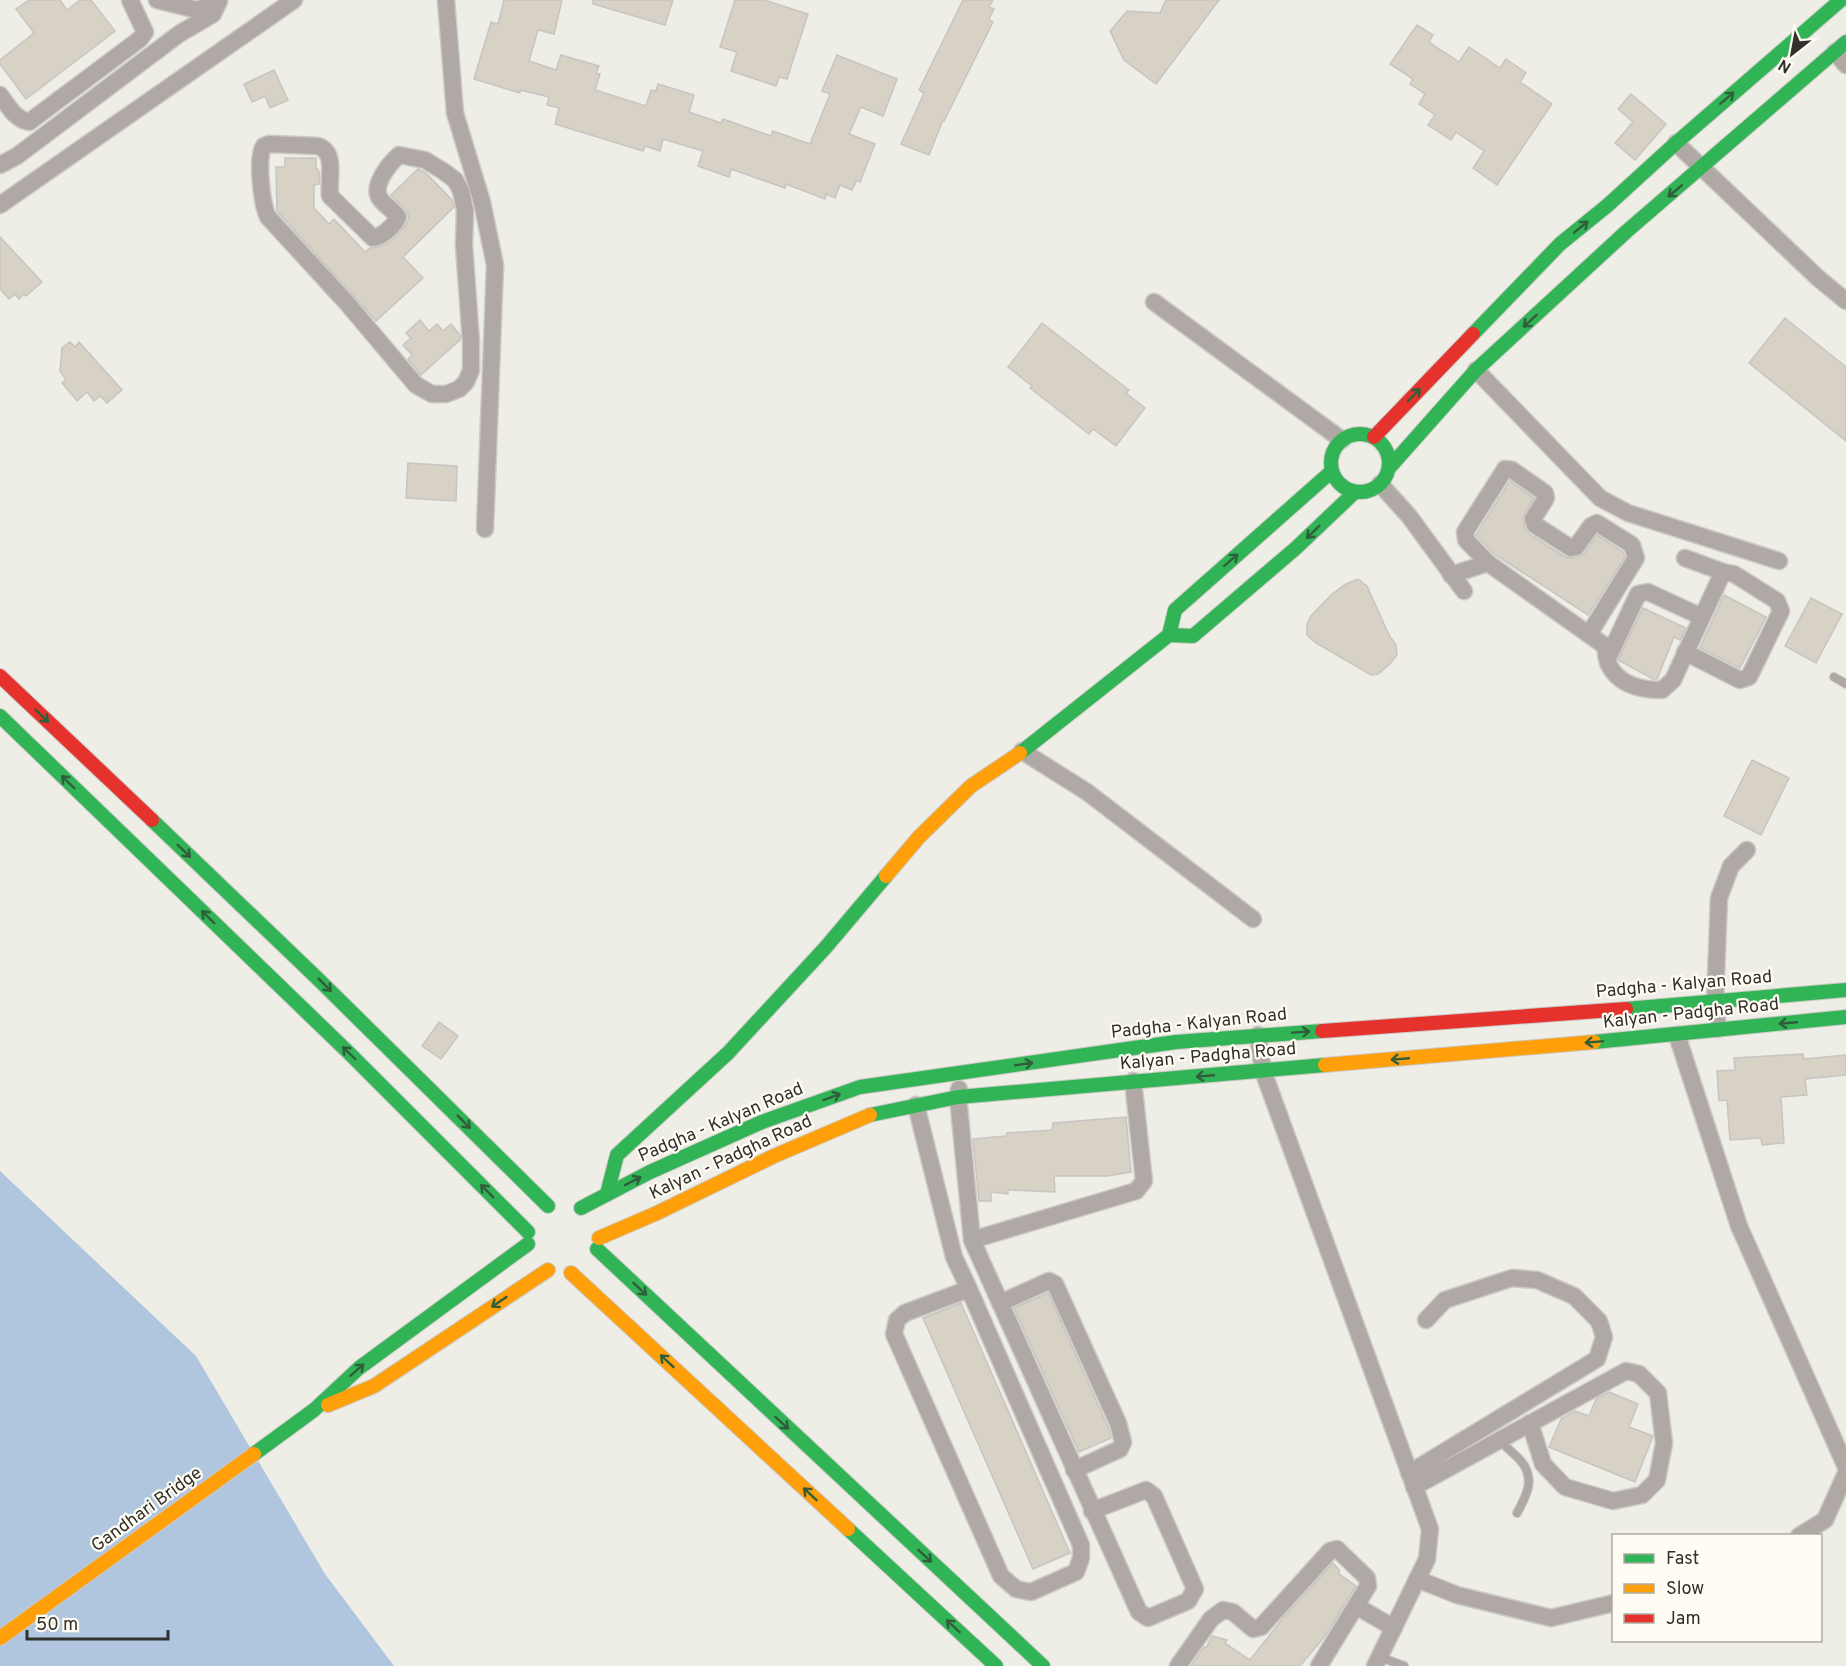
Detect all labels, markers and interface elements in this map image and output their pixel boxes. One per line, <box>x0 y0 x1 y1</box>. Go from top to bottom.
north arrow <box>1762 24 1822 84</box>
text: N <box>1775 54 1795 77</box>
one-way arrow <box>1719 91 1734 105</box>
one-way arrow <box>1668 184 1683 198</box>
one-way arrow <box>1573 220 1589 233</box>
one-way arrow <box>1522 314 1537 328</box>
one-way arrow <box>1407 388 1421 403</box>
one-way arrow <box>1305 525 1320 539</box>
one-way arrow <box>1223 553 1238 567</box>
one-way arrow <box>35 709 50 724</box>
one-way arrow <box>61 775 76 789</box>
one-way arrow <box>176 844 191 858</box>
one-way arrow <box>201 910 216 925</box>
street label: Padgha - Kalyan Road <box>1595 966 1773 1004</box>
one-way arrow <box>317 978 332 993</box>
street label: Kalyan - Padgha Road <box>1602 993 1780 1035</box>
street label: Padgha - Kalyan Road <box>1110 1003 1288 1045</box>
one-way arrow <box>1778 1018 1798 1029</box>
one-way arrow <box>1290 1026 1310 1037</box>
one-way arrow <box>1584 1037 1604 1048</box>
street label: Kalyan - Padgha Road <box>1119 1038 1297 1076</box>
one-way arrow <box>341 1045 356 1060</box>
one-way arrow <box>1390 1054 1410 1065</box>
one-way arrow <box>1013 1058 1033 1069</box>
one-way arrow <box>1196 1070 1216 1081</box>
street label: Padgha - Kalyan Road <box>635 1078 807 1168</box>
one-way arrow <box>822 1090 841 1101</box>
street label: Kalyan - Padgha Road <box>646 1110 816 1206</box>
one-way arrow <box>456 1115 471 1130</box>
one-way arrow <box>624 1174 642 1186</box>
one-way arrow <box>479 1183 494 1198</box>
one-way arrow <box>632 1282 647 1296</box>
one-way arrow <box>491 1297 508 1309</box>
one-way arrow <box>660 1354 675 1368</box>
one-way arrow <box>349 1363 364 1377</box>
one-way arrow <box>775 1415 790 1430</box>
street label: Gandhari Bridge <box>87 1462 207 1558</box>
one-way arrow <box>803 1487 818 1501</box>
legend <box>1612 1534 1822 1642</box>
text: Fast <box>1666 1548 1699 1571</box>
one-way arrow <box>917 1549 932 1563</box>
text: Slow <box>1666 1578 1704 1601</box>
scale bar <box>27 1603 168 1641</box>
text: Jam <box>1666 1608 1701 1631</box>
text: 50 m <box>36 1614 78 1637</box>
one-way arrow <box>946 1619 961 1633</box>

